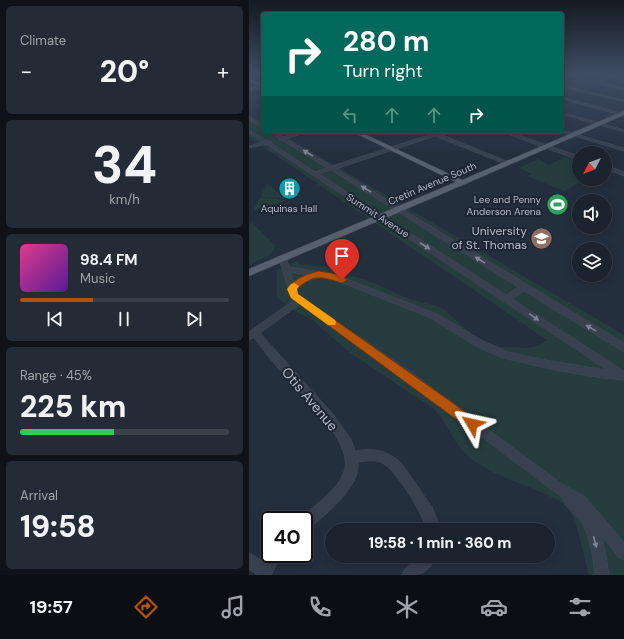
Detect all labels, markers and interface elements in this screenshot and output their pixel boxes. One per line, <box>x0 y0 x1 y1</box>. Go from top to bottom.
text: 280 m <box>343 23 429 60</box>
icon: right <box>277 28 329 80</box>
text: Climate <box>20 32 66 49</box>
text: 20° <box>100 52 149 91</box>
text: − <box>20 57 32 86</box>
text: + <box>217 57 229 86</box>
text: Turn right <box>343 59 423 83</box>
icon: left <box>339 104 361 126</box>
icon: ahead <box>381 104 403 126</box>
icon: ahead <box>423 104 445 126</box>
icon: right <box>465 104 487 126</box>
text: 34 <box>92 131 157 199</box>
north arrow <box>572 146 612 186</box>
map controls <box>572 146 612 282</box>
one-way arrow <box>302 150 314 157</box>
street label: Cretin Avenue South <box>386 159 479 208</box>
building icon: Aquinas Hall <box>276 175 302 201</box>
one-way arrow <box>360 185 372 192</box>
street label: Summit Avenue <box>344 190 412 241</box>
text: km/h <box>109 191 140 208</box>
sports icon: Lee and Penny Anderson Arena <box>544 192 570 218</box>
place label: Lee and Penny Anderson Arena <box>467 193 541 218</box>
button: sound <box>572 194 612 234</box>
place label: Aquinas Hall <box>261 202 317 215</box>
place label: University of St. Thomas <box>451 223 527 253</box>
school or university icon: University of St. Thomas <box>529 225 555 251</box>
pin <box>325 239 359 280</box>
one-way arrow <box>419 242 431 249</box>
button: layers <box>572 242 612 282</box>
icon: arrive <box>331 245 353 267</box>
text: 98.4 FM <box>80 250 138 270</box>
one-way arrow <box>474 256 486 263</box>
text: Music <box>80 270 115 287</box>
icon: previous <box>44 308 66 330</box>
icon: pause <box>113 308 135 330</box>
icon: next <box>183 308 205 330</box>
one-way arrow <box>528 313 540 320</box>
one-way arrow <box>585 324 597 331</box>
street label: Otis Avenue <box>278 363 342 435</box>
text: Range · 45% <box>20 367 92 384</box>
text: 225 km <box>20 387 126 426</box>
position arrow <box>451 403 493 445</box>
text: Arrival <box>20 487 58 504</box>
text: 19:58 <box>20 507 96 546</box>
speed limit sign: 40 <box>261 511 313 563</box>
text: 19:58 · 1 min · 360 m <box>368 533 512 553</box>
one-way arrow <box>593 536 599 549</box>
icon: directions <box>132 593 160 621</box>
icon: music <box>219 593 247 621</box>
icon: phone <box>306 593 334 621</box>
icon: climate <box>393 593 421 621</box>
icon: car <box>480 593 508 621</box>
icon: filters <box>566 593 594 621</box>
text: 19:57 <box>29 595 73 619</box>

